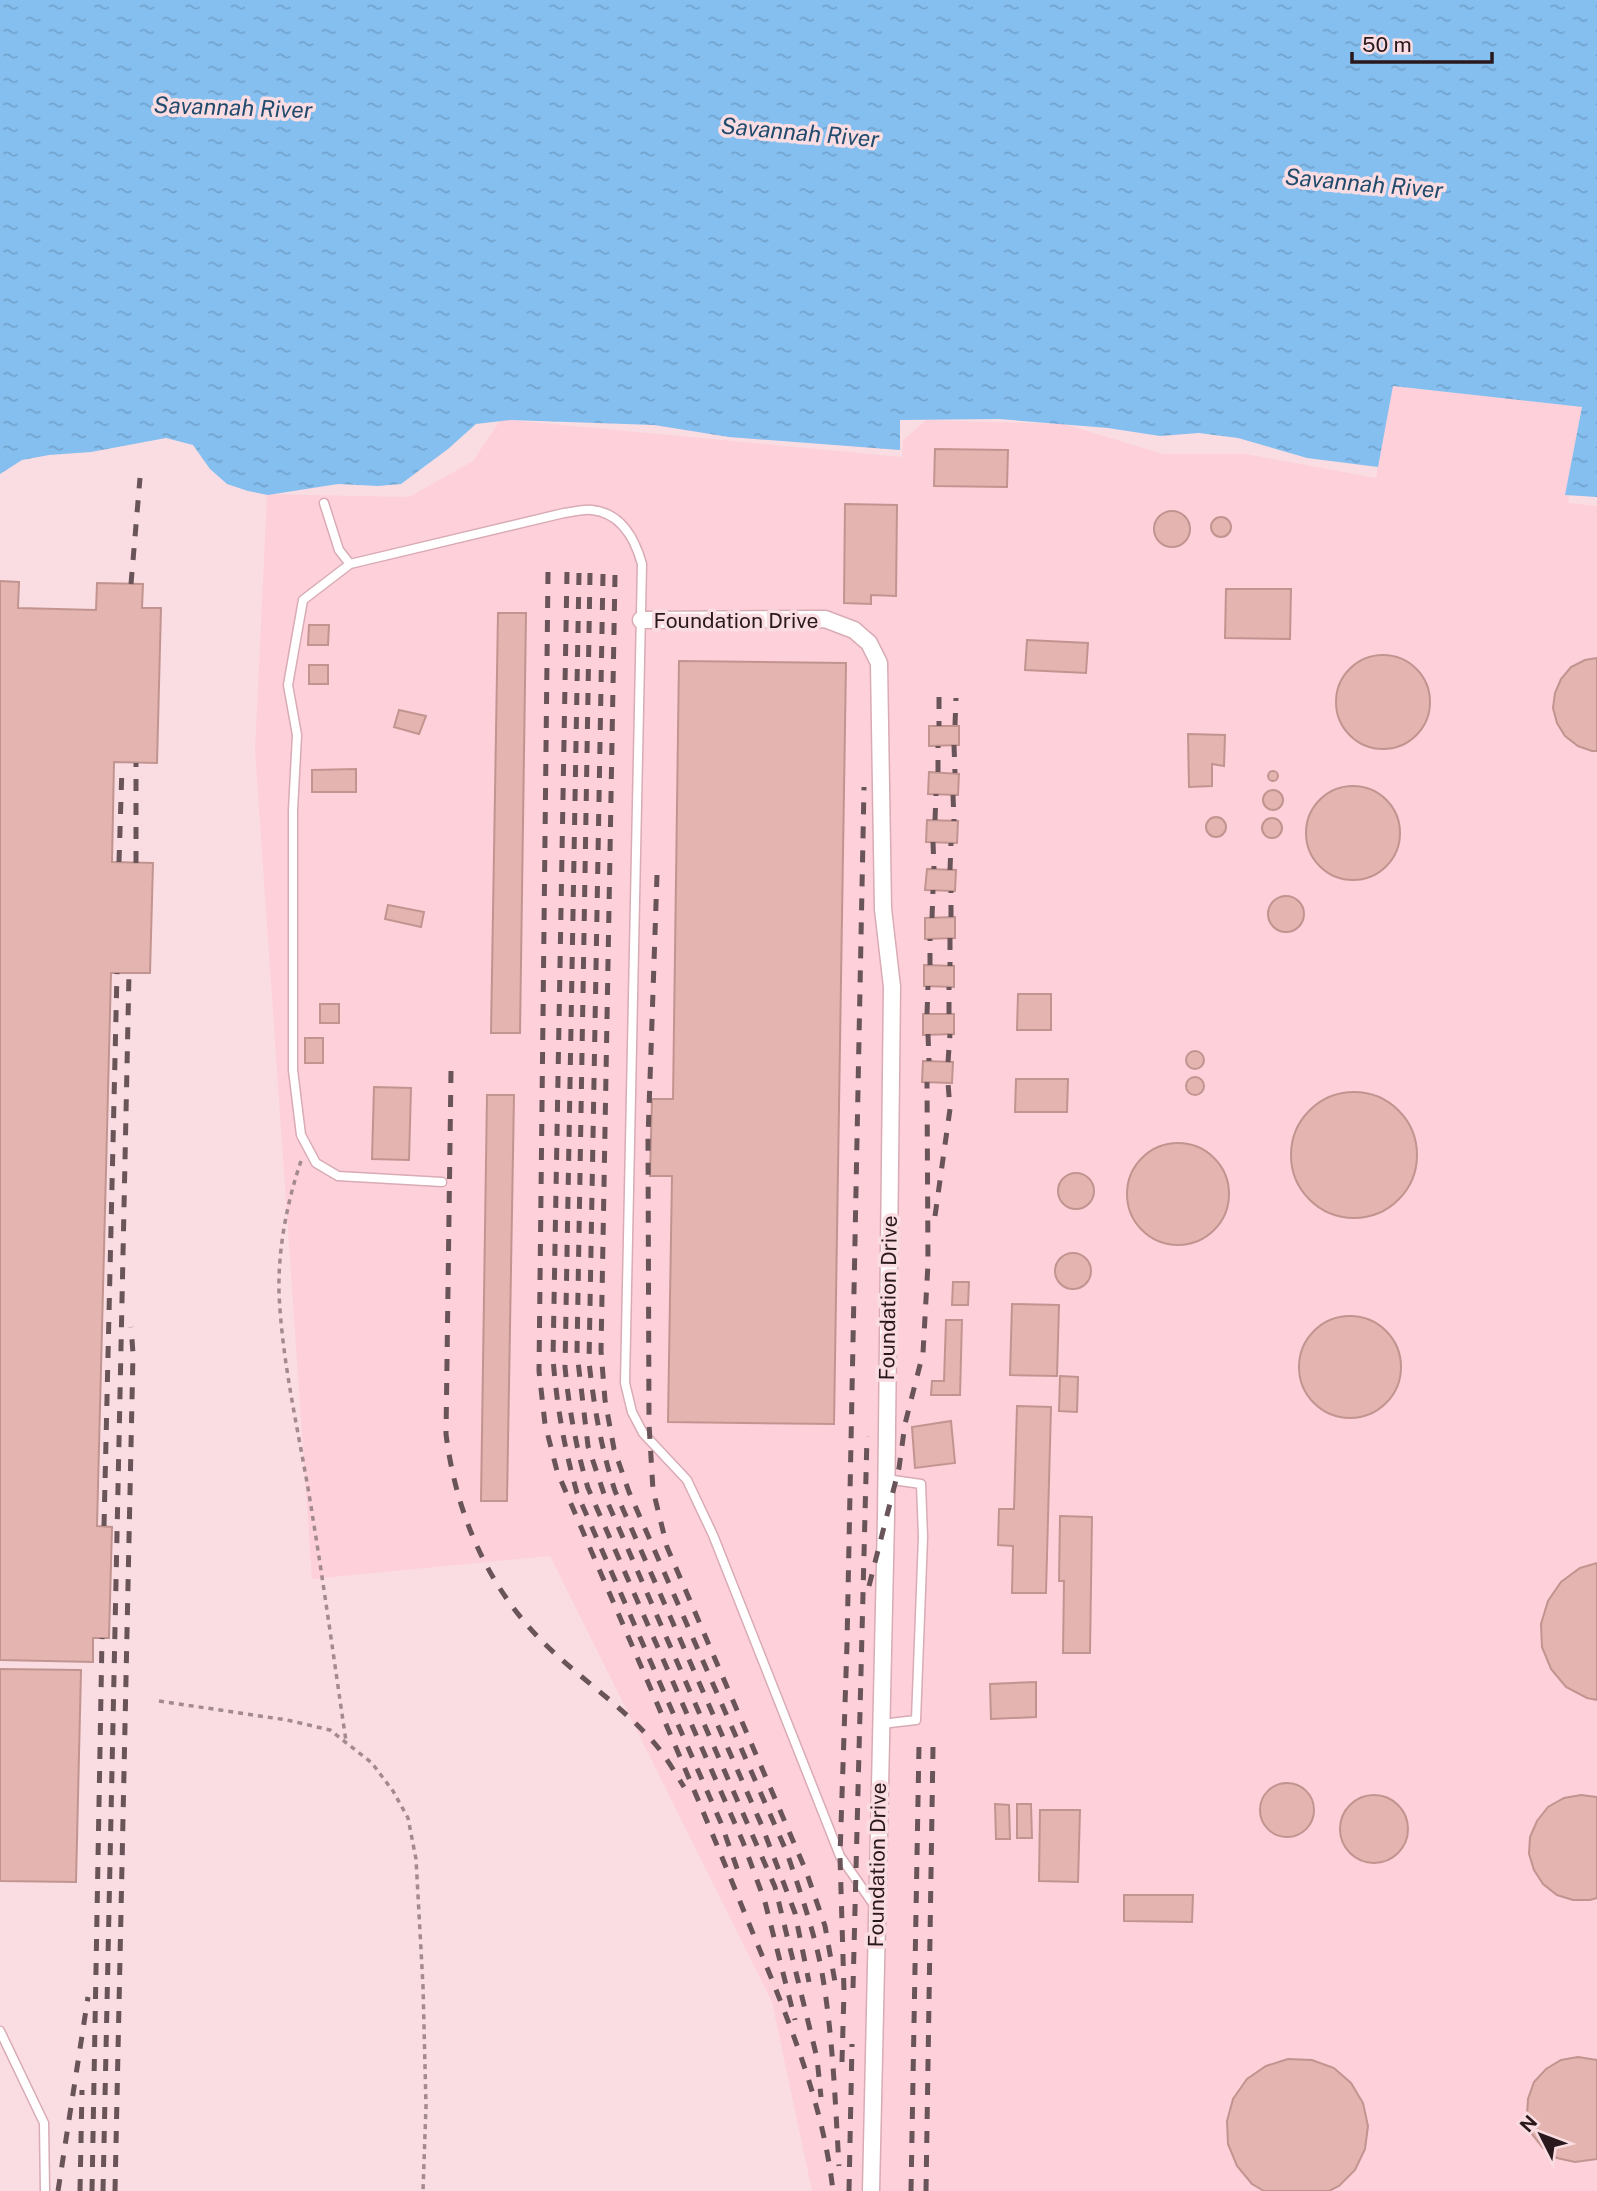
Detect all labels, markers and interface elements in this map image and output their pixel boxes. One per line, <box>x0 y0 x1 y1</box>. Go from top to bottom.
scale bar <box>1352 21 1492 65</box>
text: 50 m <box>1362 32 1412 57</box>
water label: Savannah River <box>153 91 313 123</box>
water label: Savannah River <box>720 112 881 152</box>
water label: Savannah River <box>1284 163 1445 203</box>
street label: Foundation Drive <box>654 608 818 633</box>
street label: Foundation Drive <box>874 1215 902 1381</box>
street label: Foundation Drive <box>863 1782 891 1948</box>
north arrow <box>1506 2100 1576 2170</box>
text: N <box>1515 2111 1542 2137</box>

